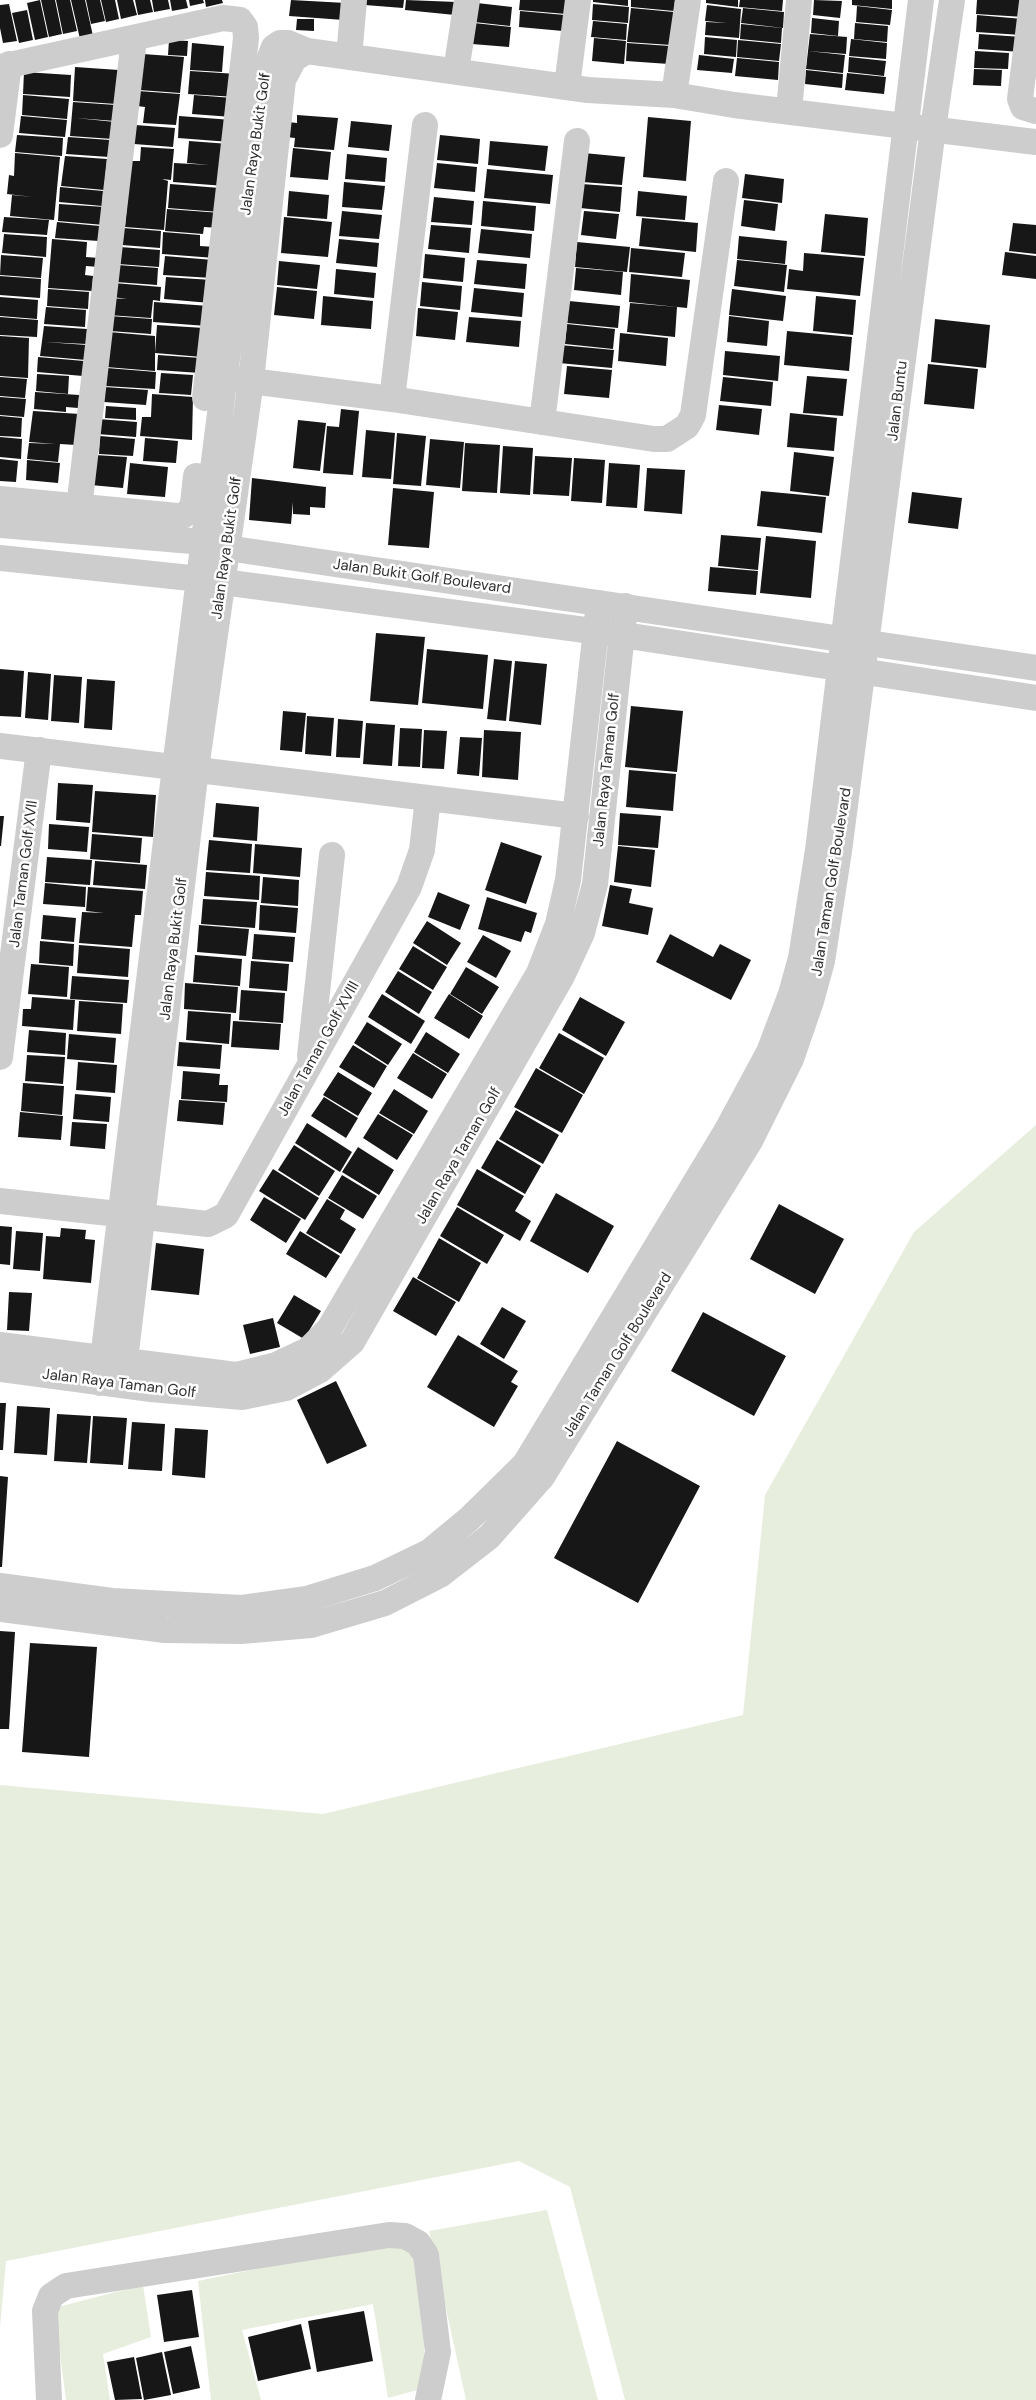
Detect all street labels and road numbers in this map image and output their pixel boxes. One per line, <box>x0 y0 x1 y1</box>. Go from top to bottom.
street label: Jalan Raya Bukit Golf <box>237 72 275 216</box>
street label: Jalan Buntu <box>884 360 912 442</box>
street label: Jalan Raya Bukit Golf <box>208 476 246 620</box>
street label: Jalan Bukit Golf Boulevard <box>332 556 512 598</box>
street label: Jalan Raya Taman Golf <box>590 692 624 848</box>
street label: Jalan Taman Golf Boulevard <box>808 787 856 977</box>
street label: Jalan Taman Golf XVII <box>6 799 42 949</box>
street label: Jalan Raya Bukit Golf <box>156 877 192 1021</box>
street label: Jalan Taman Golf XVIII <box>274 978 364 1120</box>
street label: Jalan Raya Taman Golf <box>413 1084 505 1228</box>
street label: Jalan Taman Golf Boulevard <box>560 1269 676 1441</box>
street label: Jalan Raya Taman Golf <box>41 1366 197 1402</box>

